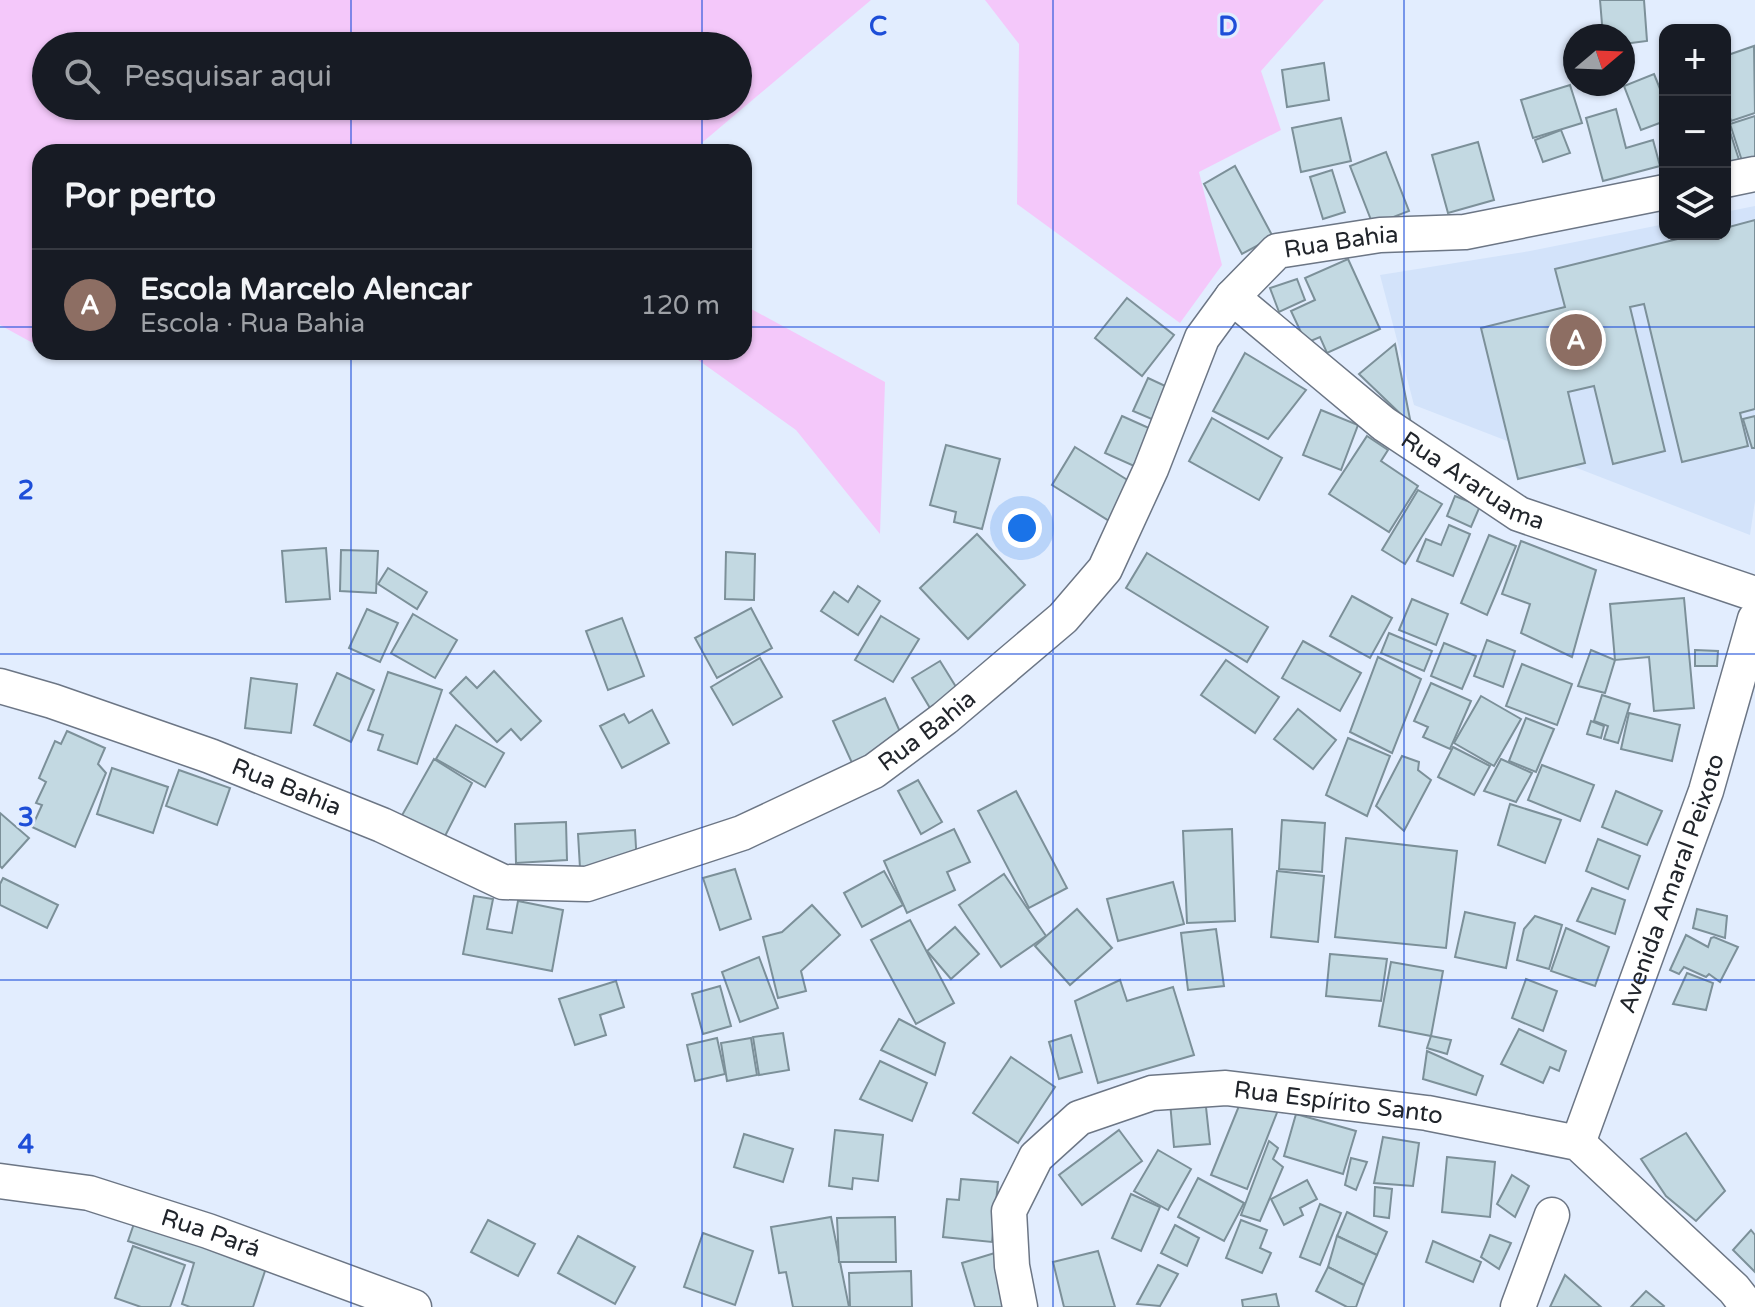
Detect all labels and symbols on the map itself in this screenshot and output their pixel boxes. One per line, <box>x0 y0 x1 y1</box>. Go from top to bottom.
text: C <box>869 11 887 42</box>
text: D <box>1218 11 1238 42</box>
north arrow <box>1563 24 1635 96</box>
street label: Rua Bahia <box>1282 220 1399 264</box>
pin: A <box>1550 310 1602 370</box>
street label: Rua Araruama <box>1396 425 1548 536</box>
text: 2 <box>18 475 34 506</box>
your location <box>1002 508 1042 548</box>
street label: Rua Bahia <box>872 684 982 777</box>
street label: Avenida Amaral Peixoto <box>1612 750 1730 1017</box>
street label: Rua Bahia <box>228 752 346 822</box>
text: 3 <box>18 802 34 833</box>
street label: Rua Espírito Santo <box>1232 1075 1446 1130</box>
text: 4 <box>18 1129 34 1160</box>
street label: Rua Pará <box>158 1202 264 1264</box>

